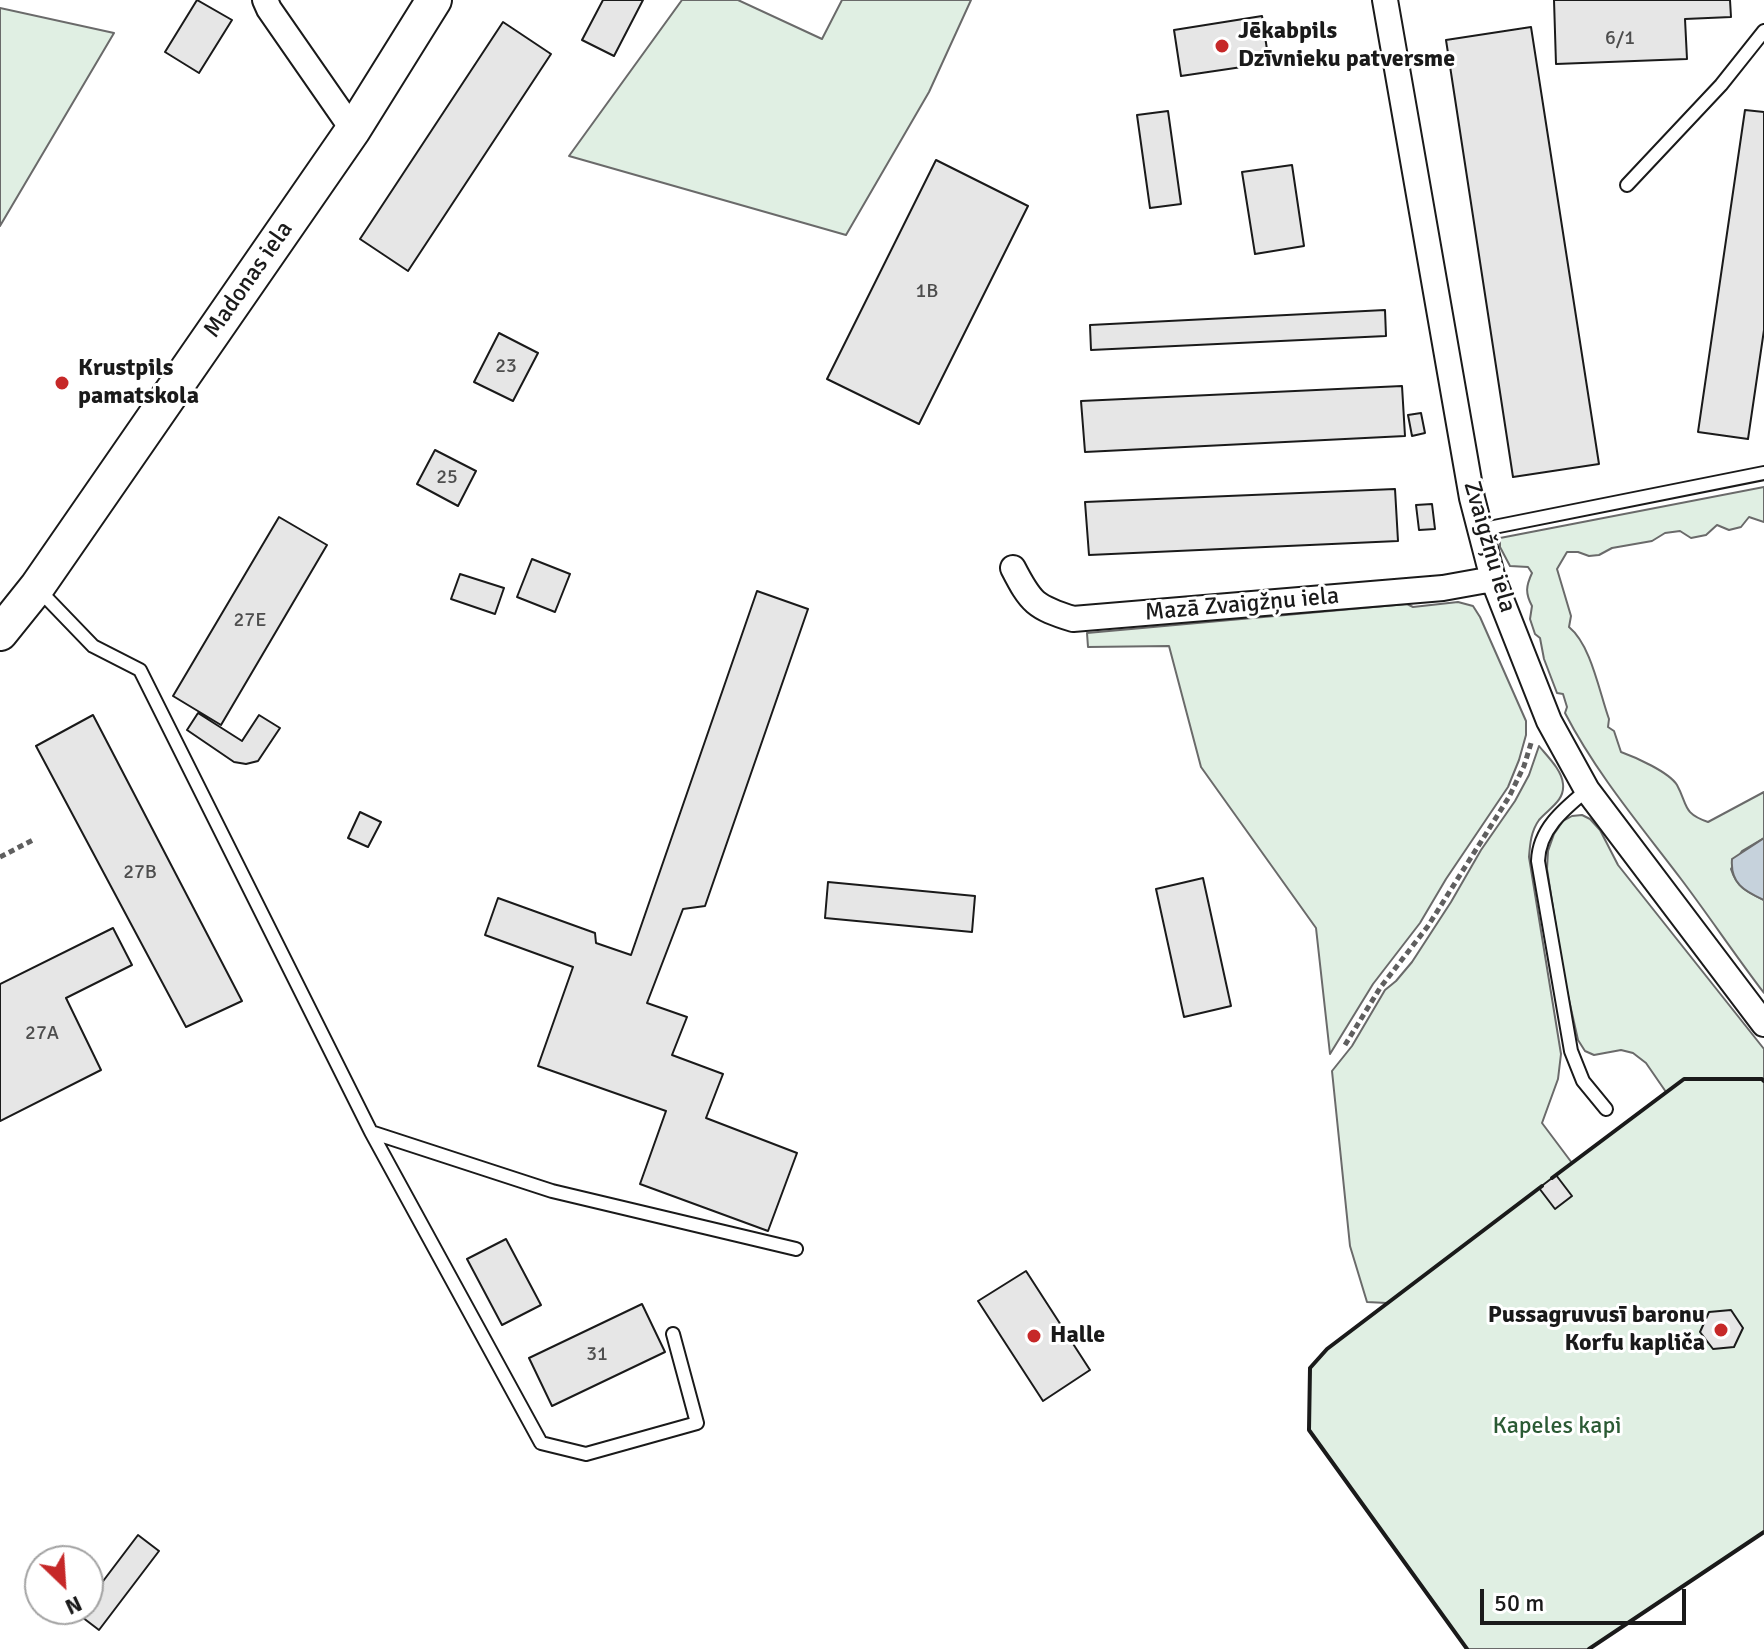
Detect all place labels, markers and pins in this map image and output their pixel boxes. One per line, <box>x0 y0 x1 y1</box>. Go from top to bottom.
place label: Jēkabpils Dzīvnieku patversme <box>1238 18 1455 74</box>
marker: Jēkabpils Dzīvnieku patversme <box>1213 37 1231 55</box>
place label: Krustpils pamatskola <box>78 355 199 411</box>
marker: Krustpils pamatskola <box>53 374 71 392</box>
place label: Pussagruvusī baronu Korfu kapliča <box>1488 1302 1705 1358</box>
marker: Pussagruvusī baronu Korfu kapliča <box>1712 1321 1730 1339</box>
place label: Halle <box>1050 1322 1105 1350</box>
marker: Halle <box>1025 1327 1043 1345</box>

